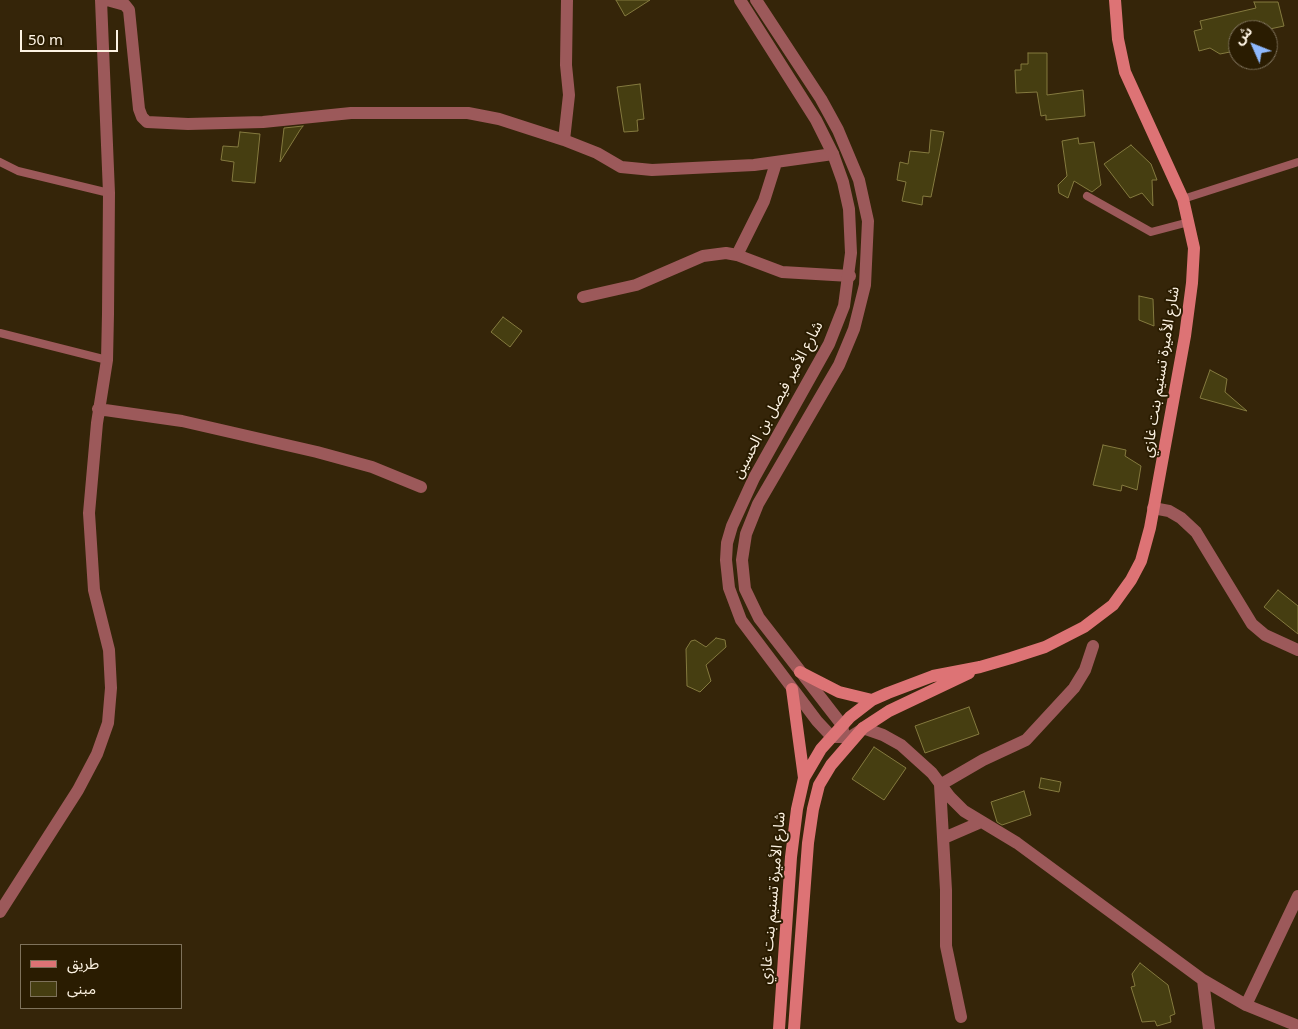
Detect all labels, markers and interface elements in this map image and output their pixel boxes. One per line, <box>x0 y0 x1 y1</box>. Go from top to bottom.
scale bar <box>22 20 120 52</box>
north arrow <box>1228 20 1278 70</box>
text: ش <box>1229 21 1256 48</box>
text: 50 m <box>28 29 63 49</box>
street label: شارع الأميرة تسنيم بنت غازي <box>1139 285 1183 459</box>
street label: شارع الأمير فيصل بن الحسين <box>729 318 827 482</box>
street label: شارع الأميرة تسنيم بنت غازي <box>757 811 789 985</box>
legend <box>20 944 182 1009</box>
text: طريق <box>67 953 99 973</box>
text: مبنى <box>67 978 96 998</box>

